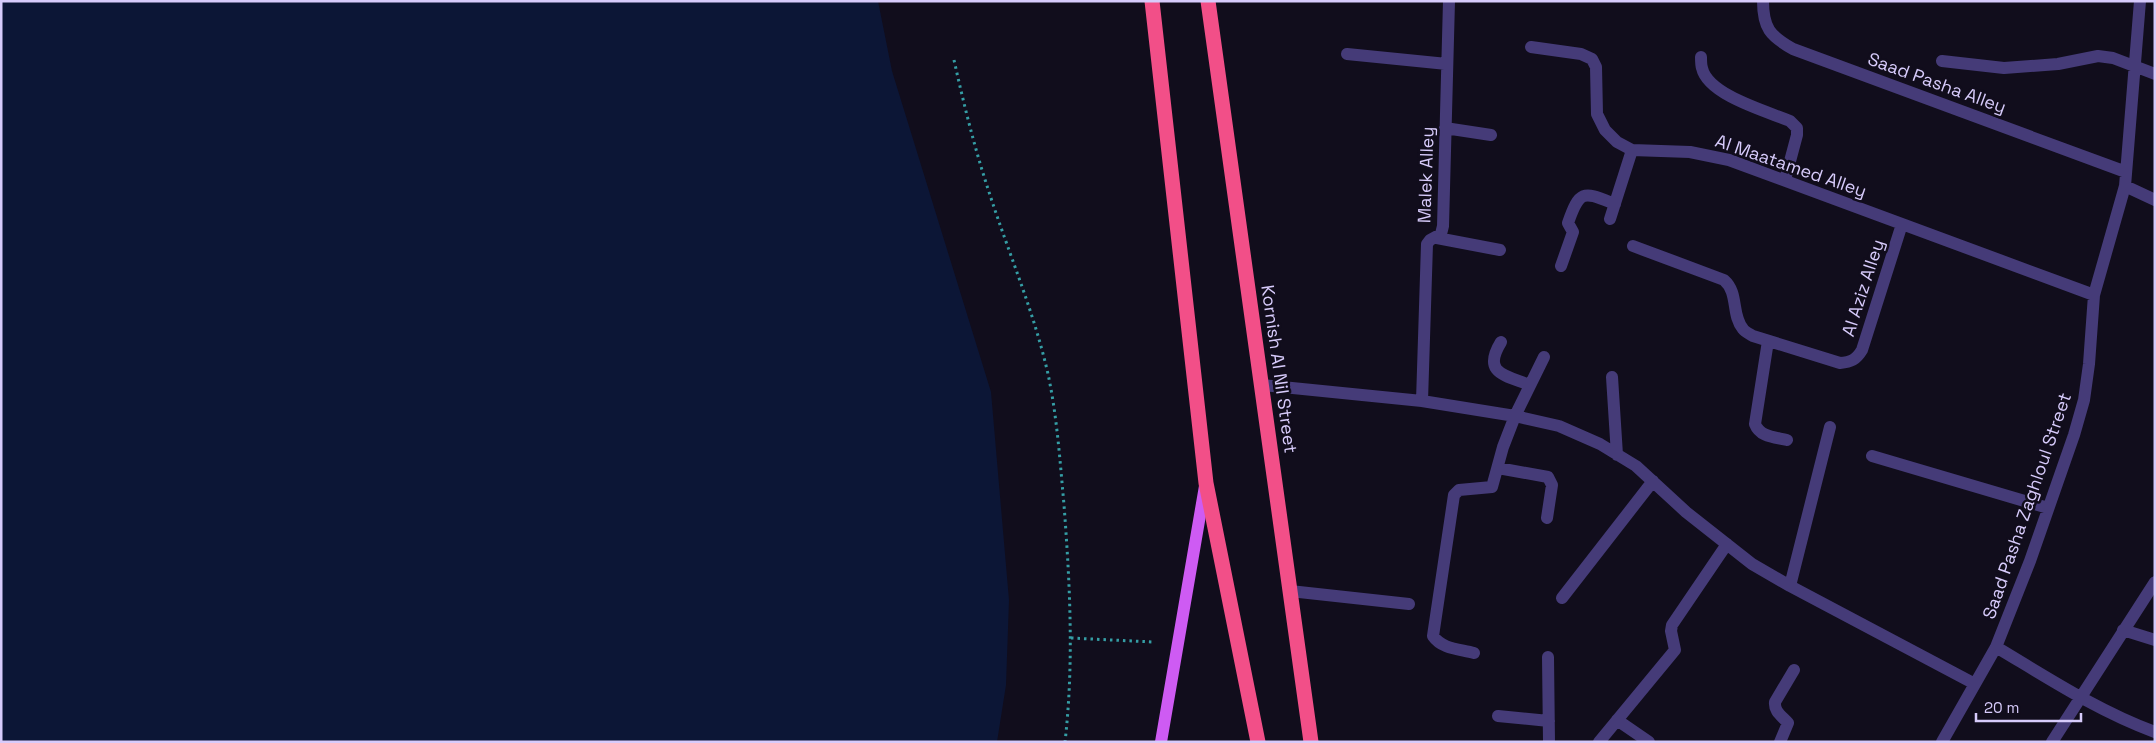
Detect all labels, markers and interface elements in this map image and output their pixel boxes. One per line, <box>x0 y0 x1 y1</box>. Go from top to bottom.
street label: Saad Pasha Alley <box>1865 47 2010 118</box>
street label: Malek Alley <box>1412 126 1439 224</box>
street label: Al Maatamed Alley <box>1712 129 1870 202</box>
street label: Al Aziz Alley <box>1836 236 1889 339</box>
street label: Kornish Al Nil Street <box>1256 283 1303 455</box>
street label: Saad Pasha Zaghloul Street <box>1977 390 2076 622</box>
scale bar <box>1976 690 2081 722</box>
text: 20 m <box>1984 698 2019 717</box>

